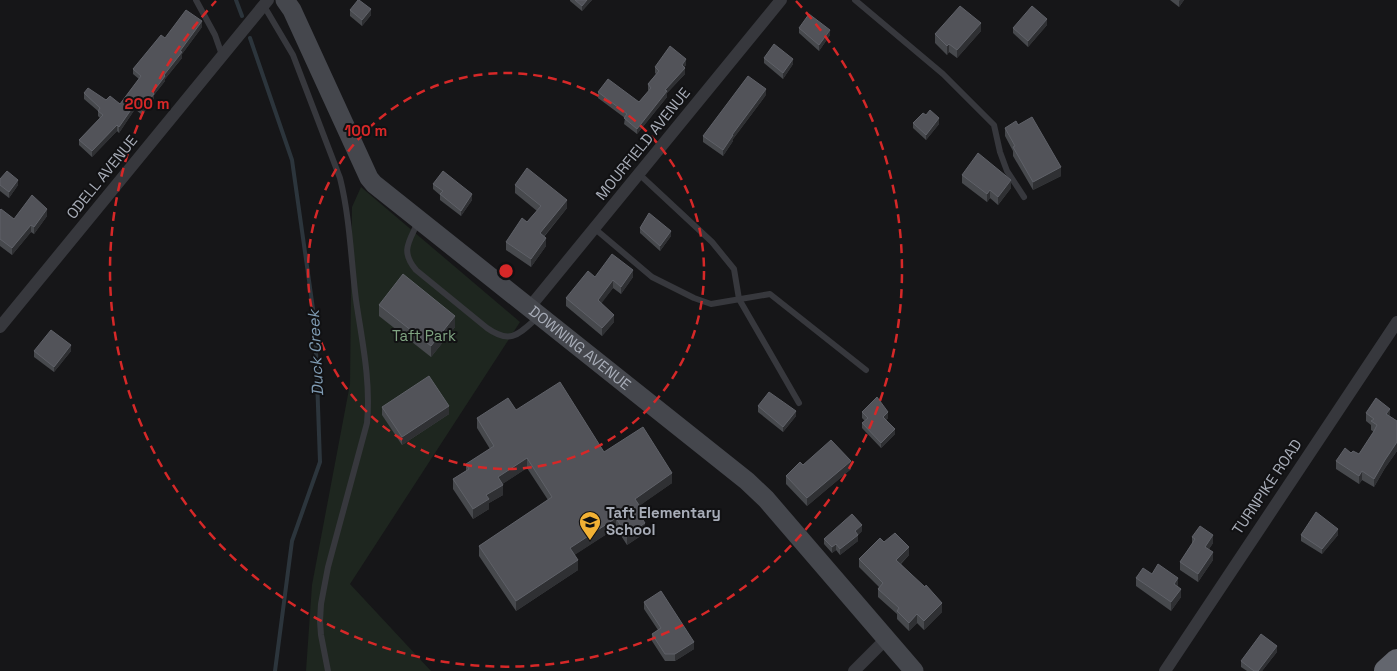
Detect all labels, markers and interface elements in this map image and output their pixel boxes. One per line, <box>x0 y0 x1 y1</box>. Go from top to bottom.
street label: MOURFIELD AVENUE <box>591 84 694 204</box>
text: 200 m <box>125 94 169 113</box>
text: 100 m <box>345 121 387 140</box>
street label: ODELL AVENUE <box>62 131 141 222</box>
centre of rings <box>497 262 515 280</box>
street label: DOWNING AVENUE <box>525 301 635 394</box>
water label: Duck Creek <box>303 307 328 397</box>
park label: Taft Park <box>392 326 456 345</box>
street label: TURNPIKE ROAD <box>1228 435 1306 538</box>
place label: Taft Elementary School <box>606 503 721 539</box>
school or university icon: Taft Elementary School <box>578 510 602 541</box>

